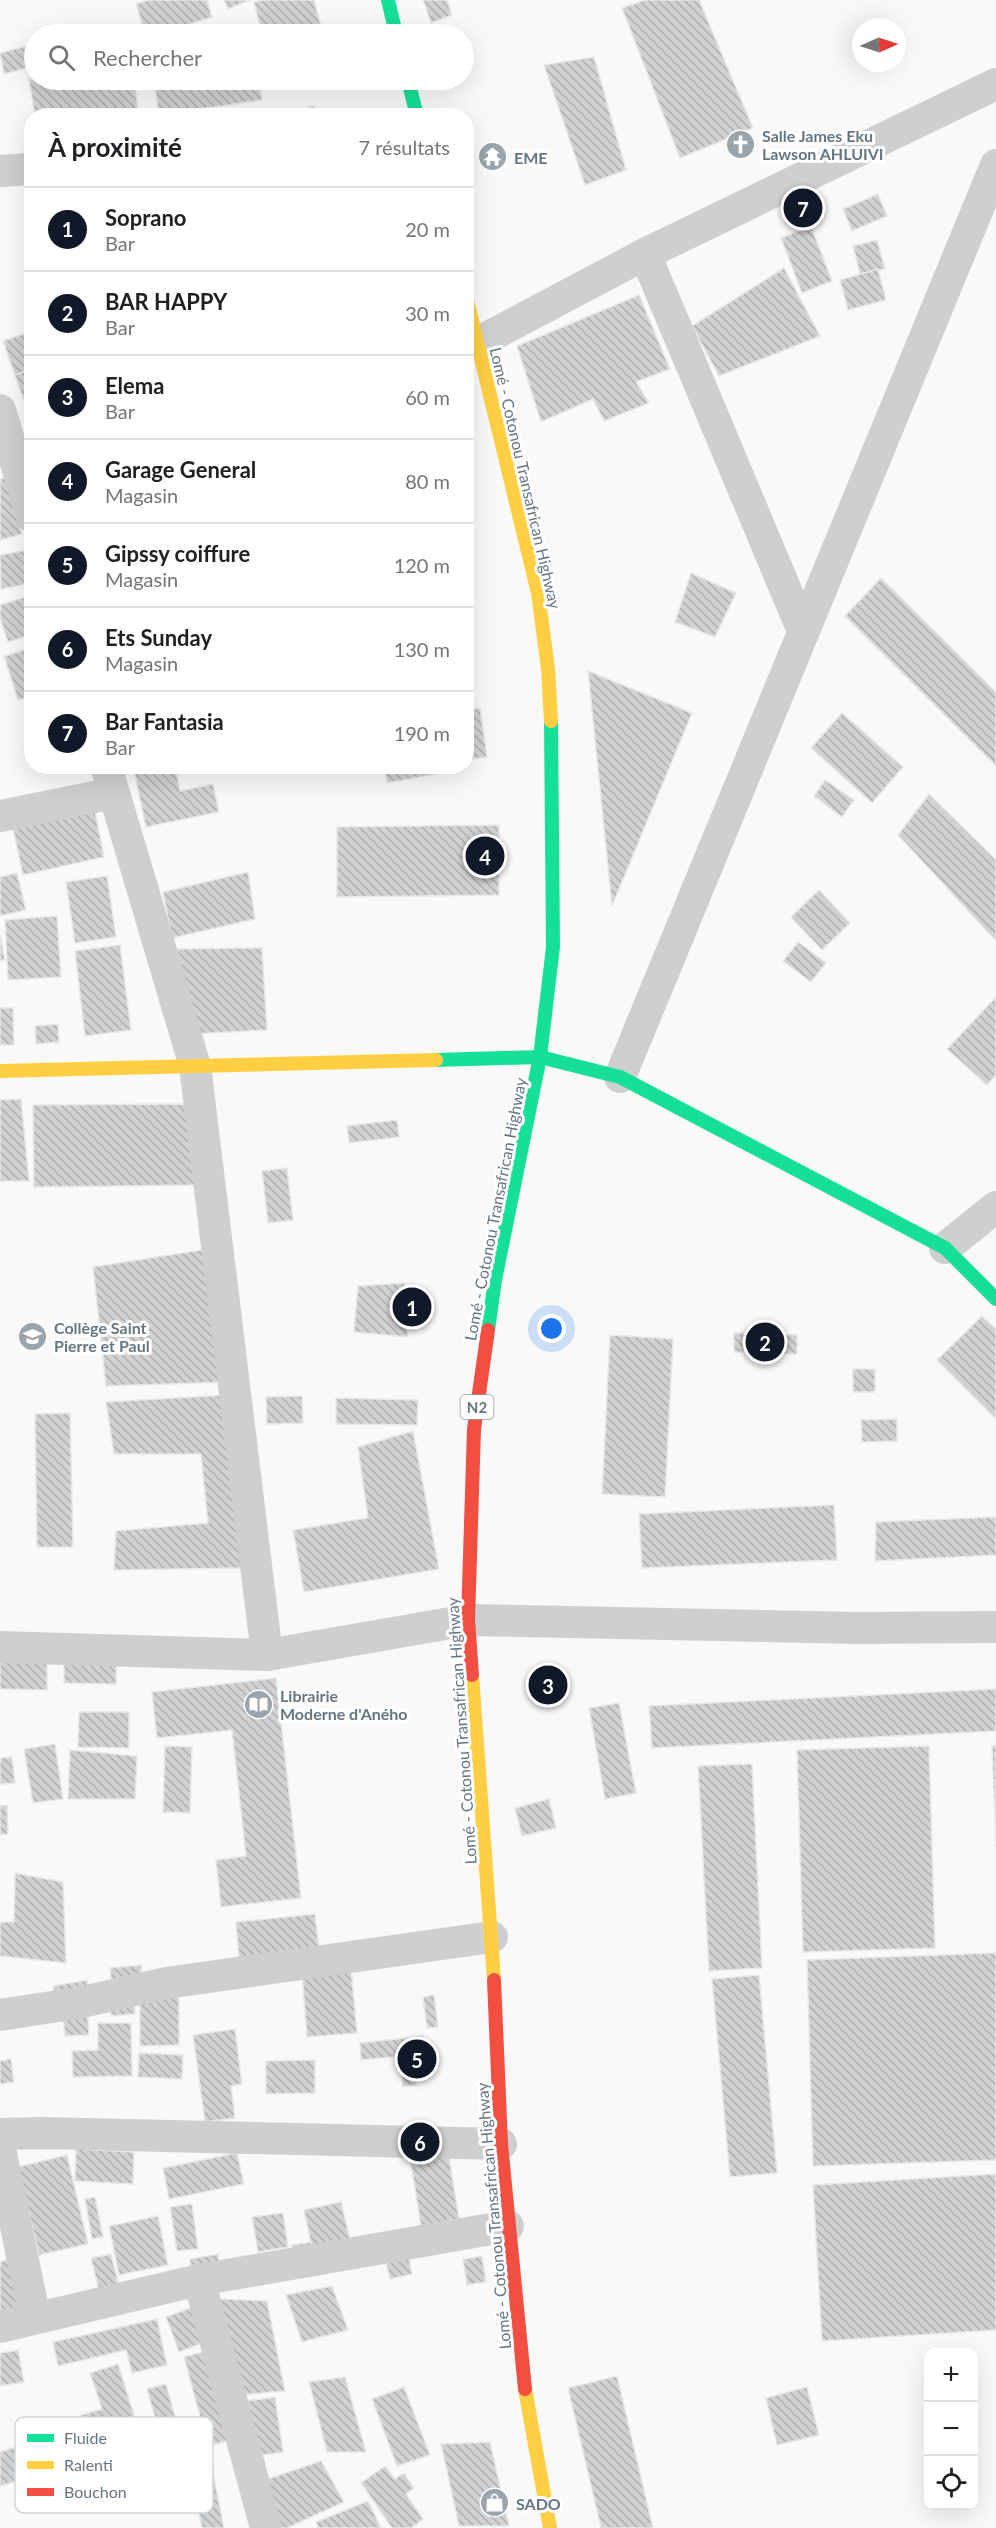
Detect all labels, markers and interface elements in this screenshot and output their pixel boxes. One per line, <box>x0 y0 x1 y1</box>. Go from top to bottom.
north arrow <box>852 18 906 72</box>
search box <box>24 24 474 90</box>
icon: search <box>45 41 78 74</box>
text: Rechercher <box>93 44 202 71</box>
place label: Salle James Eku Lawson AHLUIVI <box>762 126 884 163</box>
church icon: Salle James Eku Lawson AHLUIVI <box>725 128 757 160</box>
text: À proximité <box>48 131 182 163</box>
text: 7 résultats <box>359 135 450 159</box>
temple icon: EME <box>477 141 509 173</box>
place label: EME <box>514 148 548 167</box>
pin: 7 <box>784 186 822 230</box>
text: Soprano <box>105 204 186 231</box>
text: 1 <box>62 217 73 241</box>
text: 20 m <box>405 217 450 241</box>
text: Bar <box>105 231 135 255</box>
text: BAR HAPPY <box>105 288 227 315</box>
text: 2 <box>62 301 73 325</box>
text: 30 m <box>405 301 450 325</box>
text: Bar <box>105 315 135 339</box>
street label: Lomé - Cotonou Transafrican Highway <box>487 345 566 611</box>
text: Elema <box>105 372 164 399</box>
text: 3 <box>62 385 73 409</box>
text: 60 m <box>405 385 450 409</box>
text: Bar <box>105 399 135 423</box>
text: Garage General <box>105 456 256 483</box>
text: 4 <box>62 469 73 493</box>
text: 80 m <box>405 469 450 493</box>
text: Magasin <box>105 483 178 507</box>
text: Gipssy coiffure <box>105 540 250 567</box>
text: 5 <box>62 553 73 577</box>
text: 120 m <box>394 553 450 577</box>
text: Magasin <box>105 567 178 591</box>
text: Ets Sunday <box>105 624 212 651</box>
text: 6 <box>62 637 73 661</box>
text: 130 m <box>394 637 450 661</box>
text: Magasin <box>105 651 178 675</box>
text: Bar Fantasia <box>105 708 224 735</box>
text: 7 <box>62 721 73 745</box>
text: 190 m <box>394 721 450 745</box>
text: Bar <box>105 735 135 759</box>
pin: 4 <box>466 834 504 878</box>
street label: Lomé - Cotonou Transafrican Highway <box>460 1075 530 1342</box>
pin: 1 <box>392 1284 432 1330</box>
your location <box>537 1314 566 1343</box>
place label: Collège Saint Pierre et Paul <box>54 1318 150 1355</box>
school or university icon: Collège Saint Pierre et Paul <box>17 1320 49 1352</box>
pin: 2 <box>746 1320 784 1364</box>
road number: N2 <box>460 1395 494 1419</box>
street label: Lomé - Cotonou Transafrican Highway <box>442 1596 480 1865</box>
pin: 3 <box>528 1662 568 1708</box>
place label: Librairie Moderne d'Aného <box>280 1686 408 1723</box>
library icon: Librairie Moderne d'Aného <box>243 1688 275 1720</box>
pin: 5 <box>398 2036 436 2082</box>
street label: Lomé - Cotonou Transafrican Highway <box>472 2081 514 2350</box>
pin: 6 <box>400 2120 440 2164</box>
map controls <box>924 2348 978 2510</box>
button: + <box>924 2348 978 2402</box>
button: − <box>924 2402 978 2456</box>
legend <box>15 2417 213 2513</box>
text: Fluide <box>64 2428 107 2447</box>
text: Ralenti <box>64 2455 113 2474</box>
button: locate <box>924 2456 978 2510</box>
text: Bouchon <box>64 2482 127 2501</box>
shop icon: SADO <box>479 2487 511 2519</box>
place label: SADO <box>516 2494 561 2513</box>

